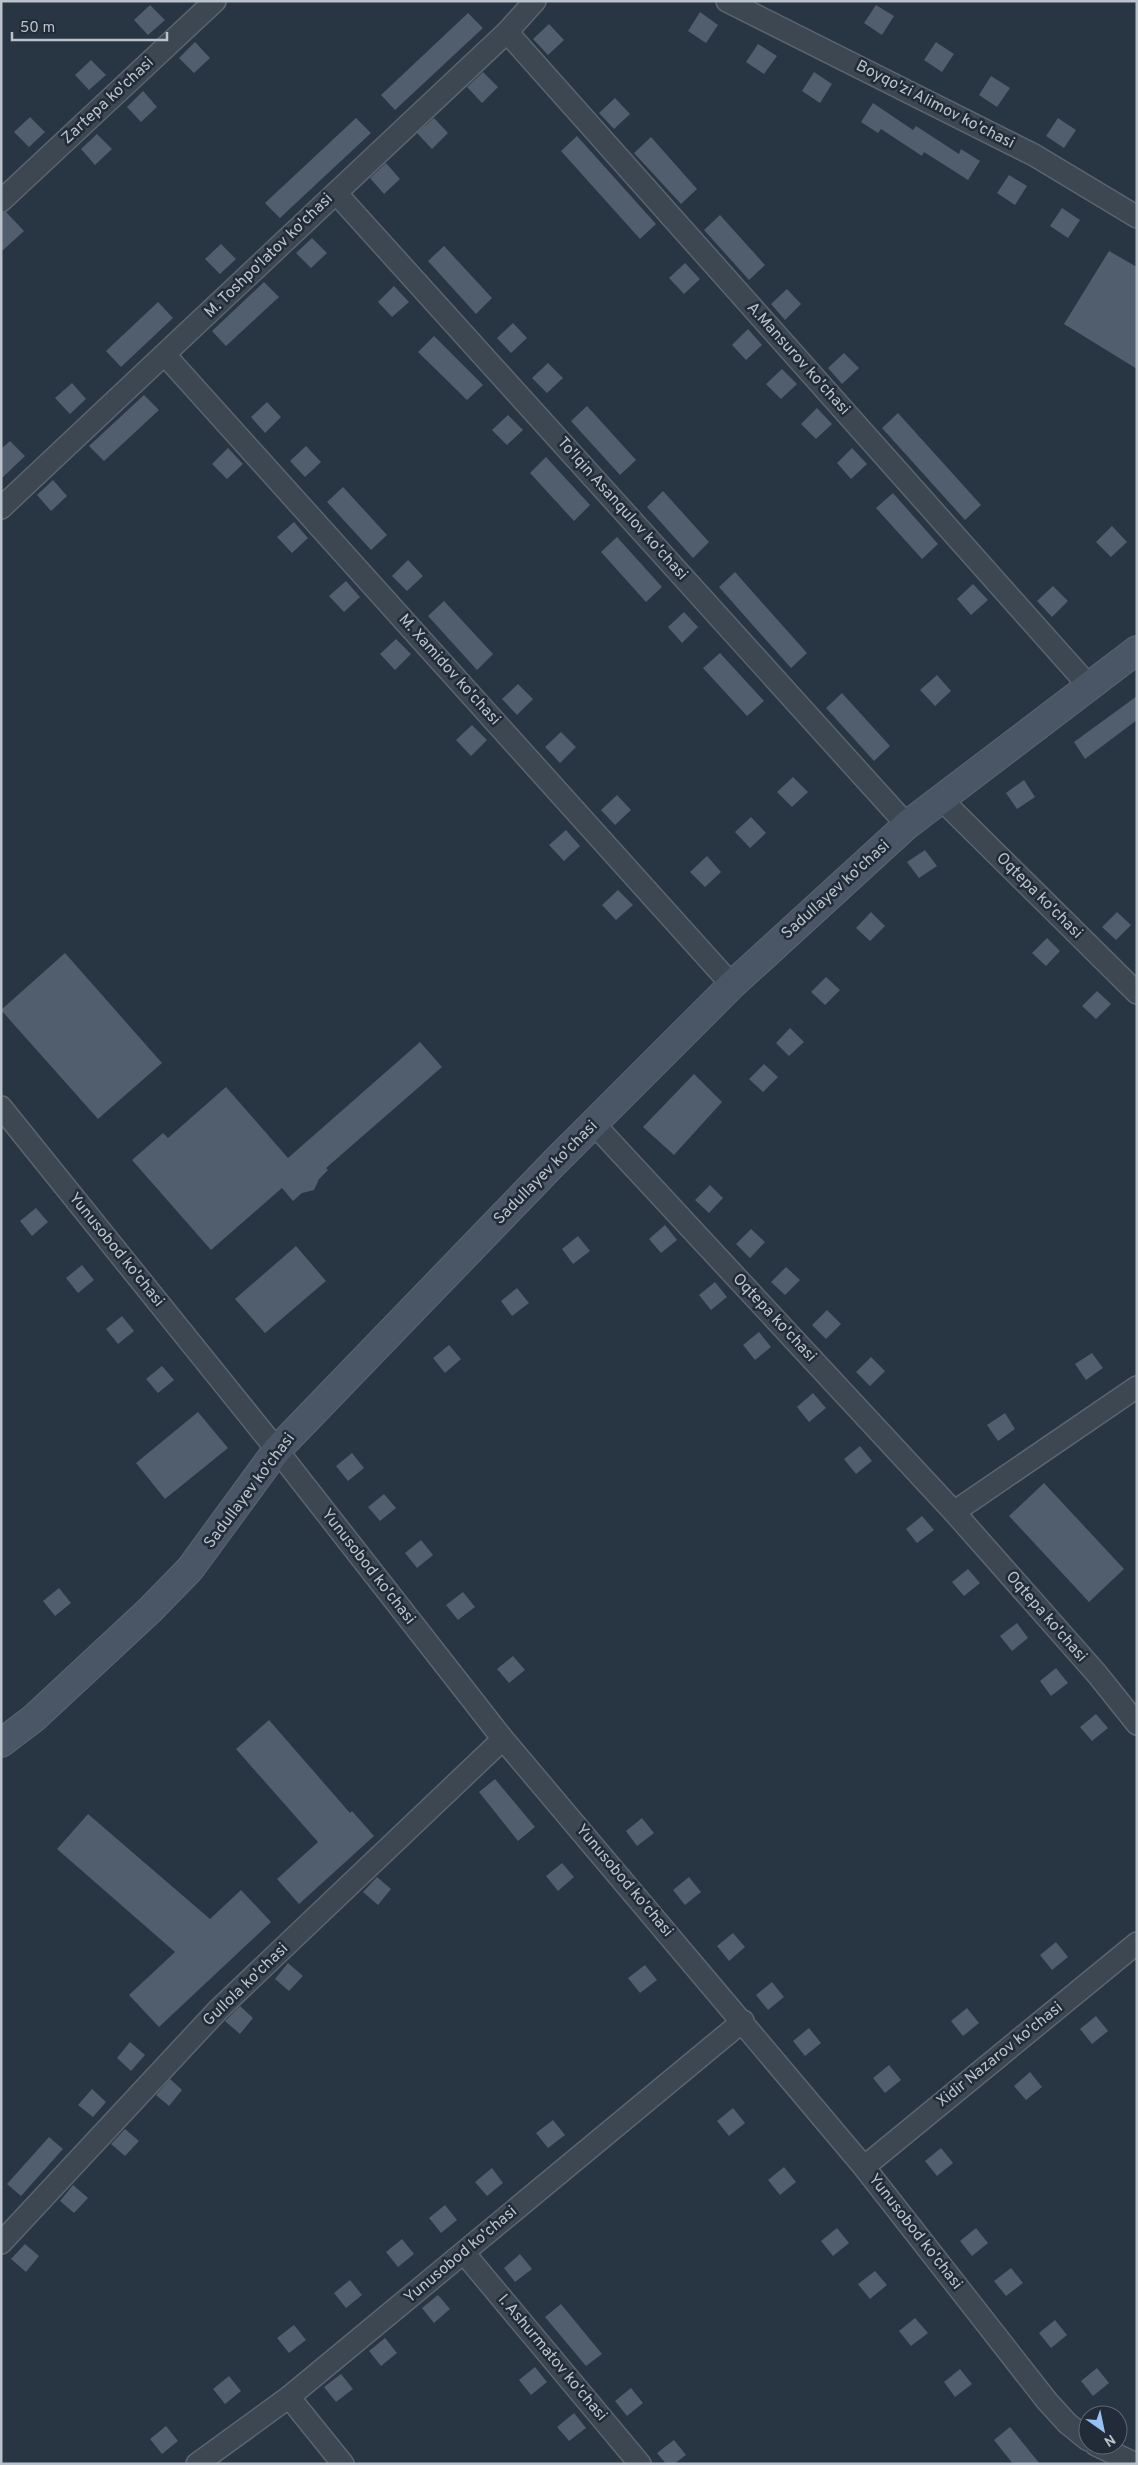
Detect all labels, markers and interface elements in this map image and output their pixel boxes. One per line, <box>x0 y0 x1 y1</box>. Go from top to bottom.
scale bar <box>12 10 168 42</box>
text: 50 m <box>20 19 55 38</box>
street label: Zartepa ko'chasi <box>58 53 158 149</box>
street label: Boyqo'zi Alimov ko'chasi <box>852 56 1018 154</box>
street label: M. Toshpo'latov ko'chasi <box>201 189 337 323</box>
street label: A.Mansurov ko'chasi <box>742 298 854 420</box>
street label: To'lqin Asanqulov ko'chasi <box>552 433 692 585</box>
street label: M. Xamidov ko'chasi <box>394 610 504 730</box>
street label: Sadullayev ko'chasi <box>778 836 894 944</box>
street label: Oqtepa ko'chasi <box>992 849 1086 943</box>
street label: Sadullayev ko'chasi <box>490 1117 602 1229</box>
street label: Yunusobod ko'chasi <box>64 1189 168 1311</box>
street label: Oqtepa ko'chasi <box>728 1269 820 1367</box>
street label: Sadullayev ko'chasi <box>200 1429 300 1553</box>
street label: Yunusobod ko'chasi <box>317 1505 419 1629</box>
street label: Oqtepa ko'chasi <box>1001 1567 1091 1667</box>
street label: Yunusobod ko'chasi <box>571 1820 677 1942</box>
street label: Gullola ko'chasi <box>199 1939 293 2031</box>
street label: Xidir Nazarov ko'chasi <box>933 1998 1067 2112</box>
street label: Yunusobod ko'chasi <box>864 2170 966 2294</box>
street label: Yunusobod ko'chasi <box>400 2202 522 2308</box>
street label: I. Ashurmatov ko'chasi <box>493 2290 611 2426</box>
north arrow <box>1078 2405 1128 2455</box>
text: N <box>1100 2430 1118 2450</box>

